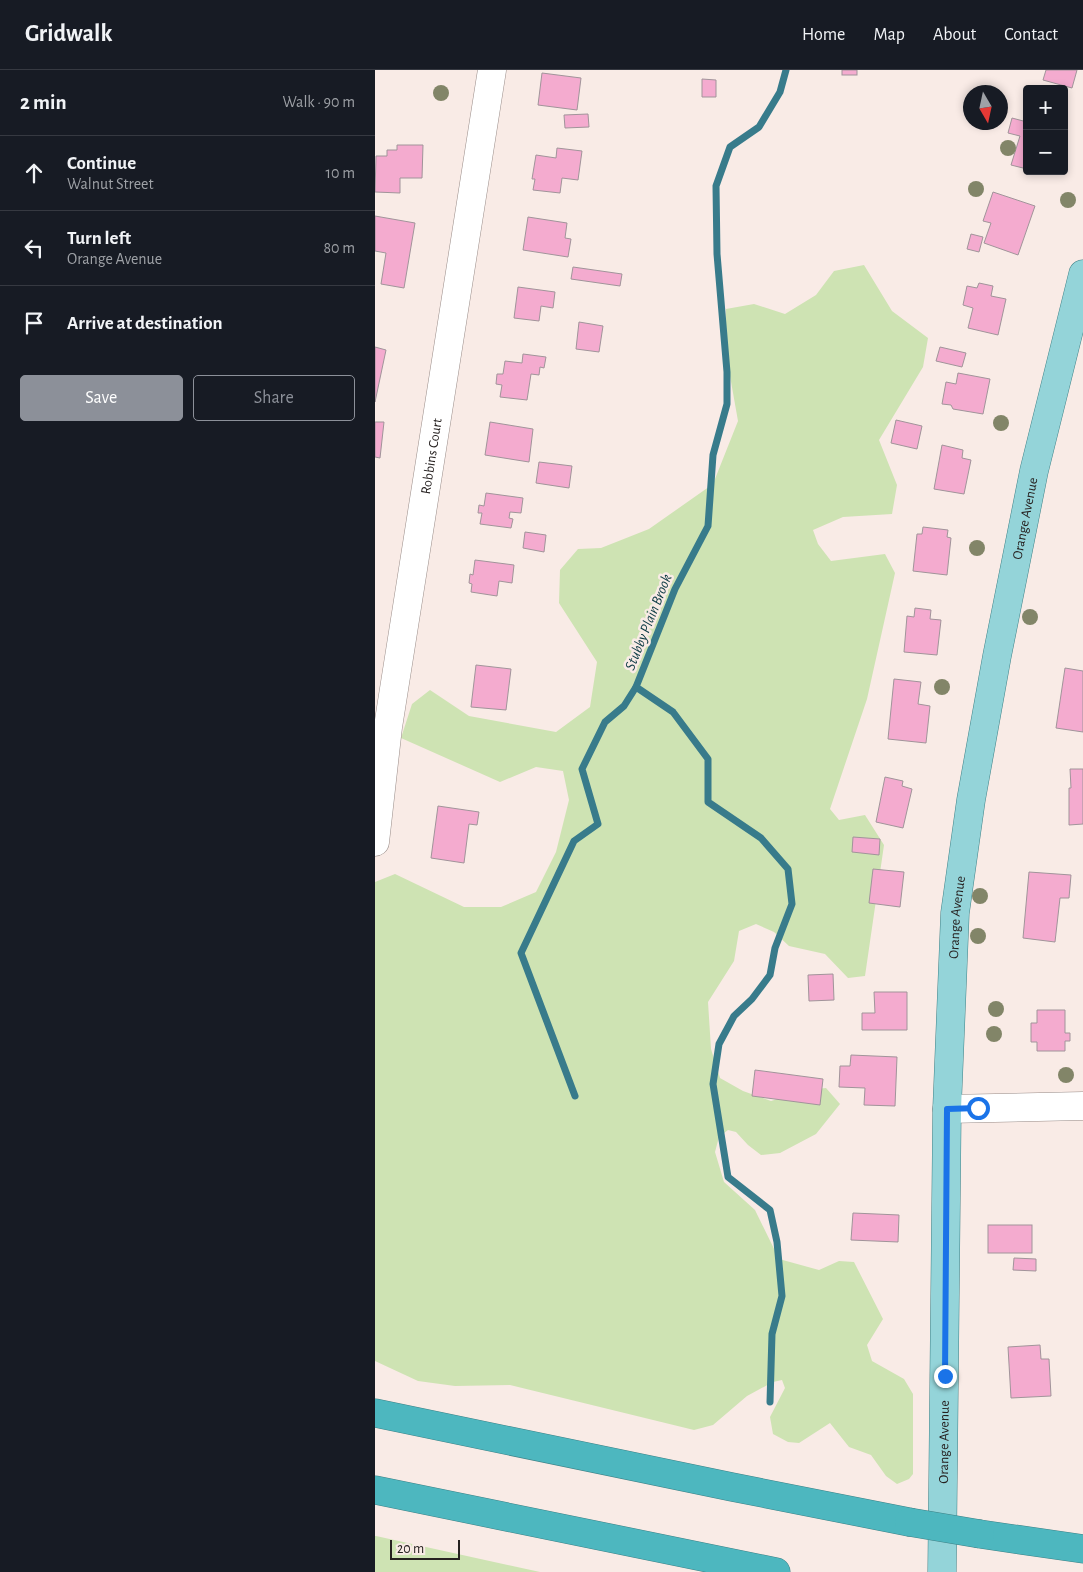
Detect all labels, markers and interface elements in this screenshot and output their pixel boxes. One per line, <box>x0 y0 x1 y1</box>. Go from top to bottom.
text: Gridwalk <box>25 22 112 46</box>
text: Home <box>802 26 845 44</box>
text: Map <box>873 26 905 44</box>
text: About <box>933 26 976 44</box>
text: Contact <box>1004 26 1058 44</box>
north arrow <box>963 85 1008 130</box>
map controls <box>1023 85 1068 175</box>
button: + <box>1023 85 1068 130</box>
text: 2 min <box>20 92 67 113</box>
text: Walk · 90 m <box>283 94 355 110</box>
button: − <box>1023 130 1068 175</box>
text: Continue <box>67 154 136 173</box>
icon: ahead <box>20 159 48 187</box>
text: 10 m <box>326 165 355 181</box>
text: Walnut Street <box>67 176 154 192</box>
text: Turn left <box>67 229 131 248</box>
icon: left <box>20 234 48 262</box>
text: 80 m <box>324 240 355 256</box>
text: Orange Avenue <box>67 251 162 267</box>
icon: arrive <box>20 309 48 337</box>
text: Arrive at destination <box>67 314 223 333</box>
button: Save <box>20 375 183 421</box>
button: Share <box>193 375 355 421</box>
street label: Robbins Court <box>419 417 445 495</box>
street label: Orange Avenue <box>1010 476 1041 561</box>
water label: Stubby Plain Brook <box>622 572 675 672</box>
street label: Orange Avenue <box>947 875 968 959</box>
route start <box>967 1097 990 1120</box>
route end <box>934 1365 957 1388</box>
street label: Orange Avenue <box>937 1400 952 1484</box>
scale bar <box>390 1537 460 1560</box>
text: 20 m <box>397 1542 424 1556</box>

